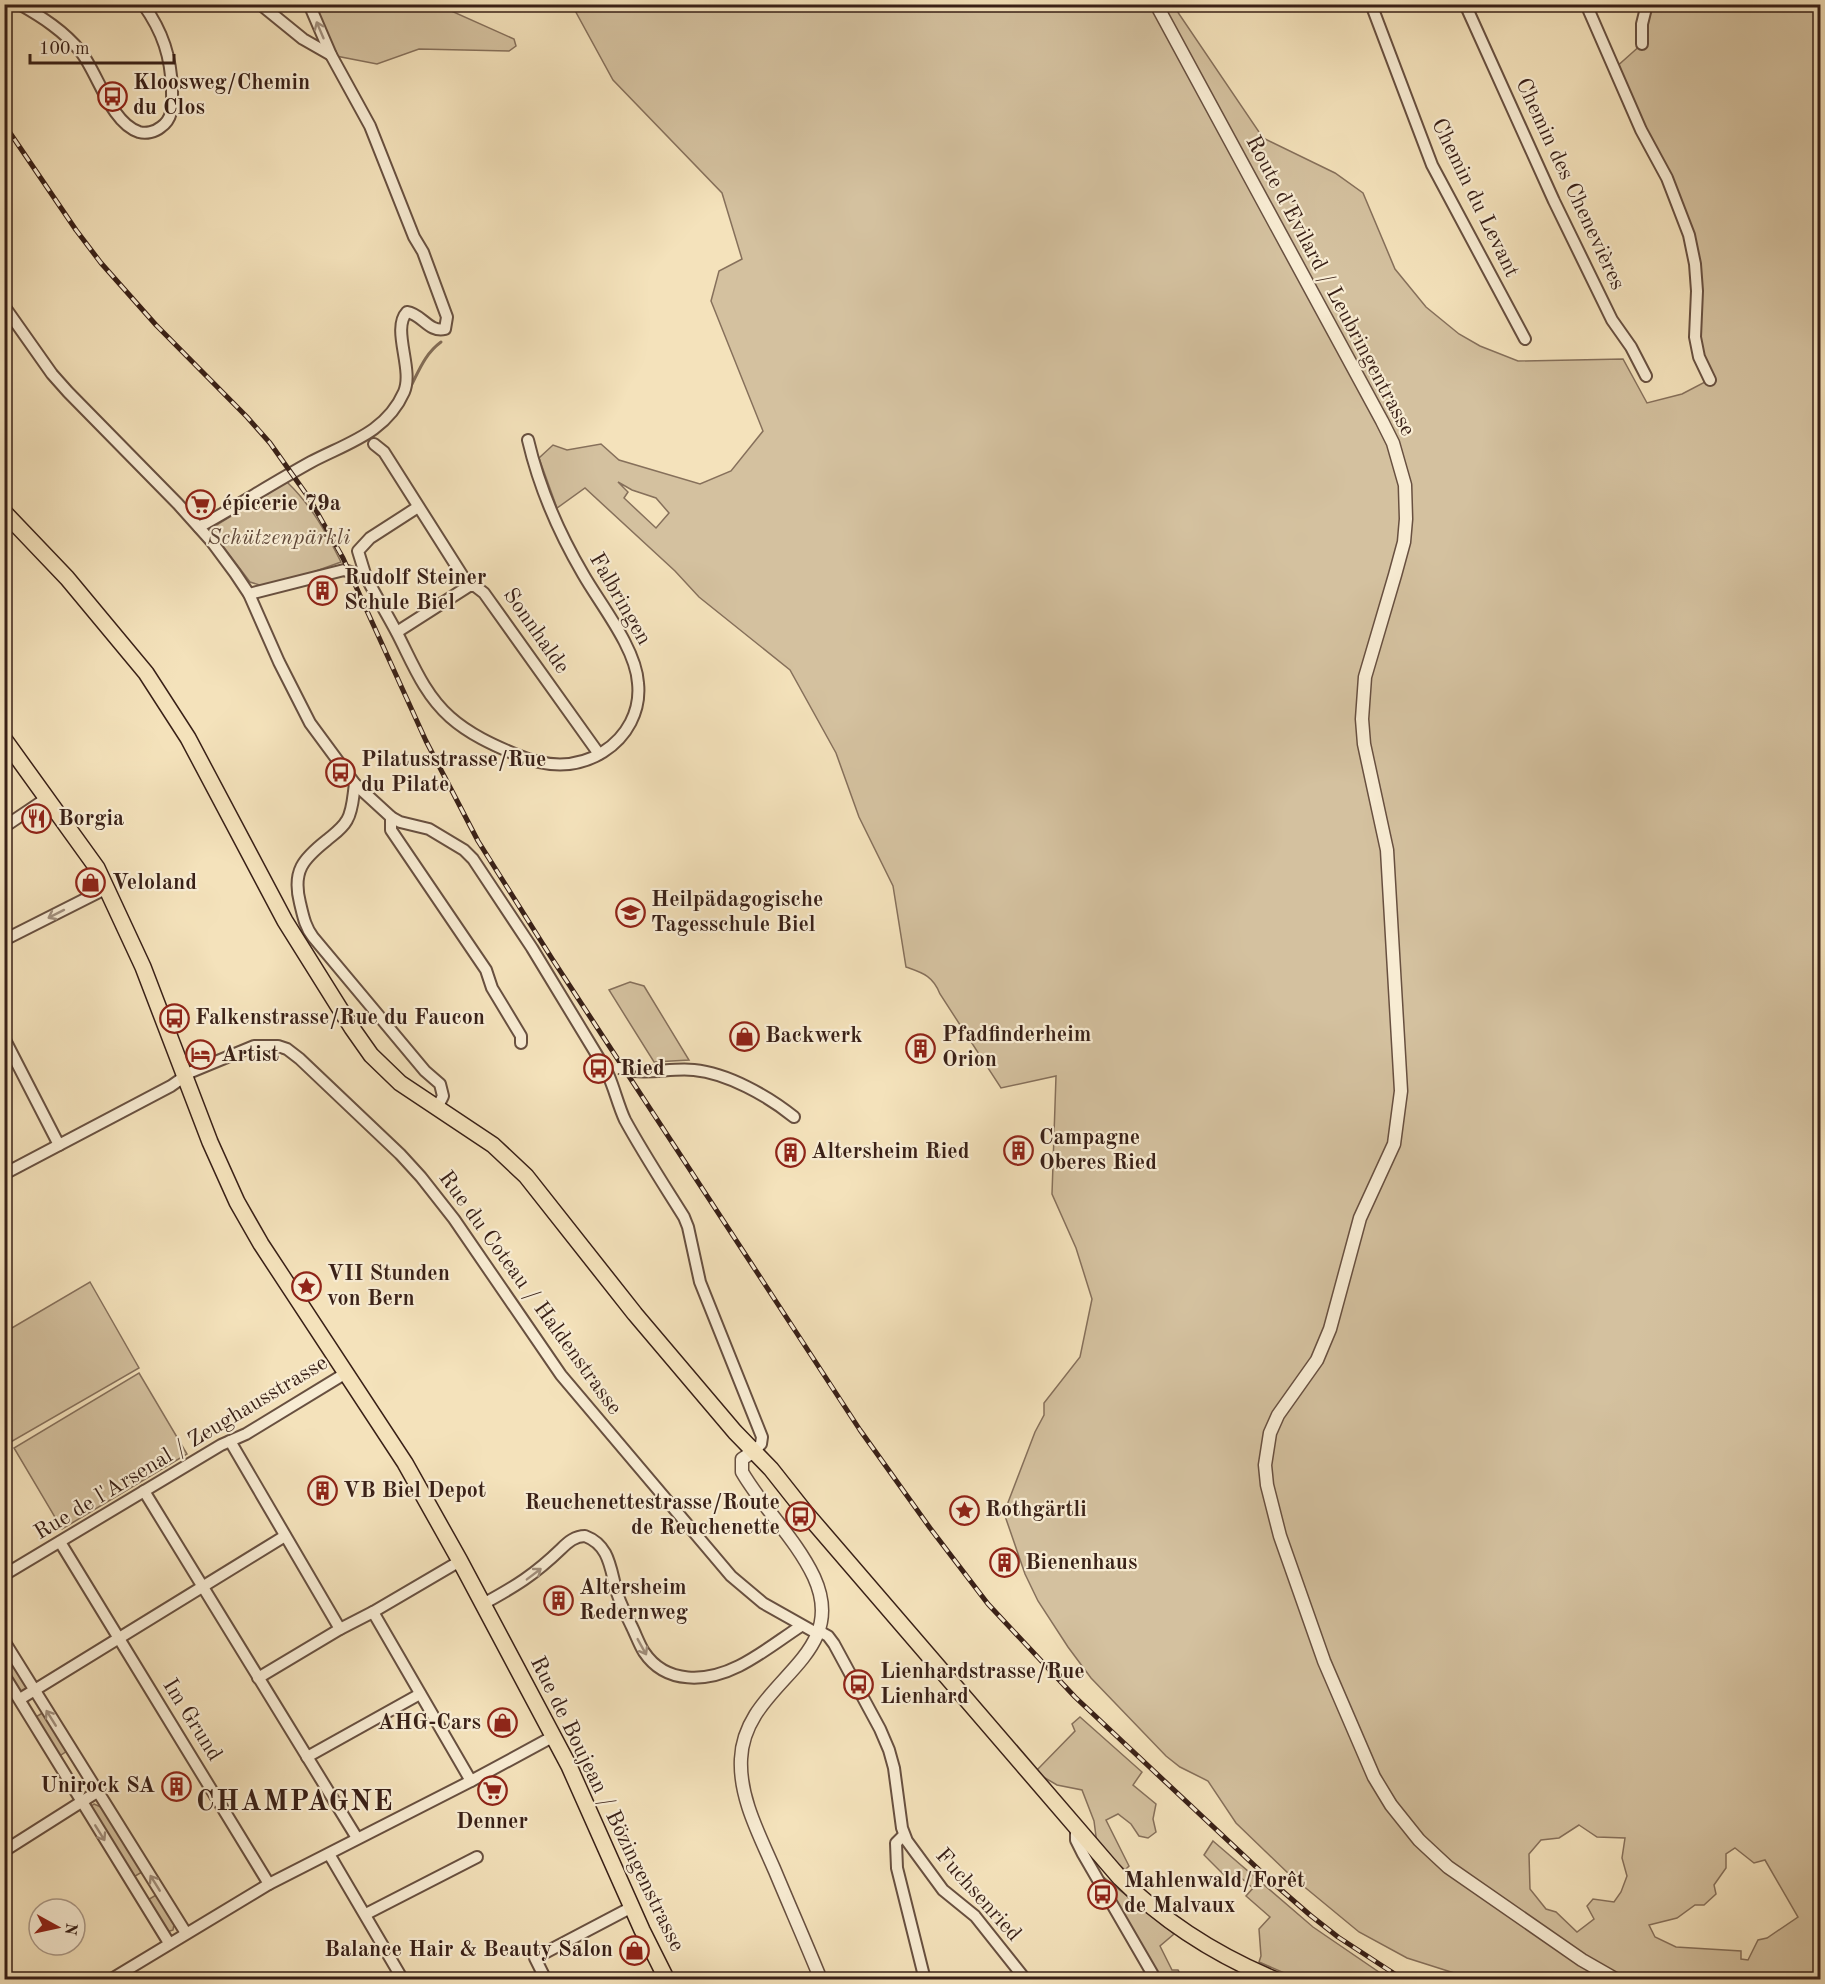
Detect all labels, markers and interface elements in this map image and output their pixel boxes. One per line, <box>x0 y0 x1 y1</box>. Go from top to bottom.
one-way arrow <box>314 21 326 39</box>
scale bar <box>30 27 174 65</box>
text: 100 m <box>39 40 90 58</box>
place label: Kloosweg/Chemin du Clos <box>133 72 310 119</box>
street label: Chemin des Chenevières <box>1511 75 1629 293</box>
bus stop icon: Kloosweg/Chemin du Clos <box>96 80 128 112</box>
street label: Chemin du Levant <box>1427 115 1523 281</box>
street label: Route d'Evilard / Leubringentrasse <box>1241 132 1419 440</box>
supermarket icon: épicerie 79a <box>185 488 217 520</box>
place label: épicerie 79a <box>222 493 341 515</box>
park label: Schützenpärkli <box>208 527 351 549</box>
street label: Falbringen <box>585 549 655 649</box>
place label: Rudolf Steiner Schule Biel <box>344 567 486 614</box>
building icon: Rudolf Steiner Schule Biel <box>307 575 339 607</box>
street label: Sonnhalde <box>499 584 573 678</box>
place label: Pilatusstrasse/Rue du Pilate <box>361 749 546 796</box>
bus stop icon: Pilatusstrasse/Rue du Pilate <box>324 757 356 789</box>
restaurant icon: Borgia <box>21 803 53 835</box>
place label: Borgia <box>58 808 124 830</box>
shop icon: Veloland <box>75 867 107 899</box>
place label: Veloland <box>112 872 197 894</box>
place label: Heilpädagogische Tagesschule Biel <box>651 889 823 936</box>
school or university icon: Heilpädagogische Tagesschule Biel <box>614 897 646 929</box>
one-way arrow <box>47 909 65 920</box>
bus stop icon: Falkenstrasse/Rue du Faucon <box>158 1002 190 1034</box>
place label: Falkenstrasse/Rue du Faucon <box>195 1007 485 1029</box>
shop icon: Backwerk <box>728 1020 760 1052</box>
place label: Pfadfinderheim Orion <box>942 1024 1091 1071</box>
place label: Backwerk <box>765 1025 863 1047</box>
building icon: Pfadfinderheim Orion <box>905 1032 937 1064</box>
hotel icon: Artist <box>184 1039 216 1071</box>
place label: Artist <box>221 1044 279 1066</box>
bus stop icon: Ried <box>583 1053 615 1085</box>
place label: Ried <box>620 1058 665 1080</box>
place label: Campagne Oberes Ried <box>1039 1127 1157 1174</box>
building icon: Campagne Oberes Ried <box>1002 1135 1034 1167</box>
building icon: Altersheim Ried <box>774 1136 806 1168</box>
place label: Altersheim Ried <box>811 1141 970 1163</box>
street label: Rue du Coteau / Haldenstrasse <box>434 1167 626 1419</box>
place label: VII Stunden von Bern <box>327 1263 450 1310</box>
place icon: VII Stunden von Bern <box>290 1271 322 1303</box>
street label: Rue de l'Arsenal / Zeughausstrasse <box>31 1352 331 1544</box>
building icon: VB Biel Depot <box>306 1475 338 1507</box>
place label: VB Biel Depot <box>343 1480 486 1502</box>
place label: Reuchenettestrasse/Route de Reuchenette <box>524 1492 780 1539</box>
place icon: Rothgärtli <box>948 1494 980 1526</box>
place label: Rothgärtli <box>985 1499 1087 1521</box>
bus stop icon: Reuchenettestrasse/Route de Reuchenette <box>785 1500 817 1532</box>
building icon: Bienenhaus <box>988 1547 1020 1579</box>
place label: Bienenhaus <box>1025 1552 1137 1574</box>
one-way arrow <box>525 1568 541 1581</box>
place label: Altersheim Redernweg <box>579 1577 688 1624</box>
building icon: Altersheim Redernweg <box>542 1585 574 1617</box>
one-way arrow <box>637 1638 649 1655</box>
street label: Rue de Boujean / Bözingenstrasse <box>526 1653 688 1955</box>
place label: Lienhardstrasse/Rue Lienhard <box>880 1661 1085 1708</box>
bus stop icon: Lienhardstrasse/Rue Lienhard <box>843 1669 875 1701</box>
street label: Im Grund <box>158 1675 226 1765</box>
shop icon: AHG-Cars <box>486 1707 518 1739</box>
one-way arrow <box>45 1710 57 1727</box>
place label: AHG-Cars <box>378 1712 481 1734</box>
building icon: Unirock SA <box>160 1770 192 1802</box>
supermarket icon: Denner <box>476 1774 508 1806</box>
place label: Unirock SA <box>40 1775 155 1797</box>
district label: CHAMPAGNE <box>196 1789 394 1817</box>
place label: Denner <box>456 1811 528 1833</box>
one-way arrow <box>95 1824 107 1841</box>
street label: Fuchsenried <box>931 1844 1025 1946</box>
place label: Mahlenwald/Forêt de Malvaux <box>1124 1870 1305 1917</box>
one-way arrow <box>148 1875 160 1892</box>
bus stop icon: Mahlenwald/Forêt de Malvaux <box>1087 1878 1119 1910</box>
north arrow <box>27 1897 87 1957</box>
text: N <box>61 1922 79 1937</box>
shop icon: Balance Hair & Beauty Salon <box>618 1934 650 1966</box>
place label: Balance Hair & Beauty Salon <box>324 1939 613 1961</box>

